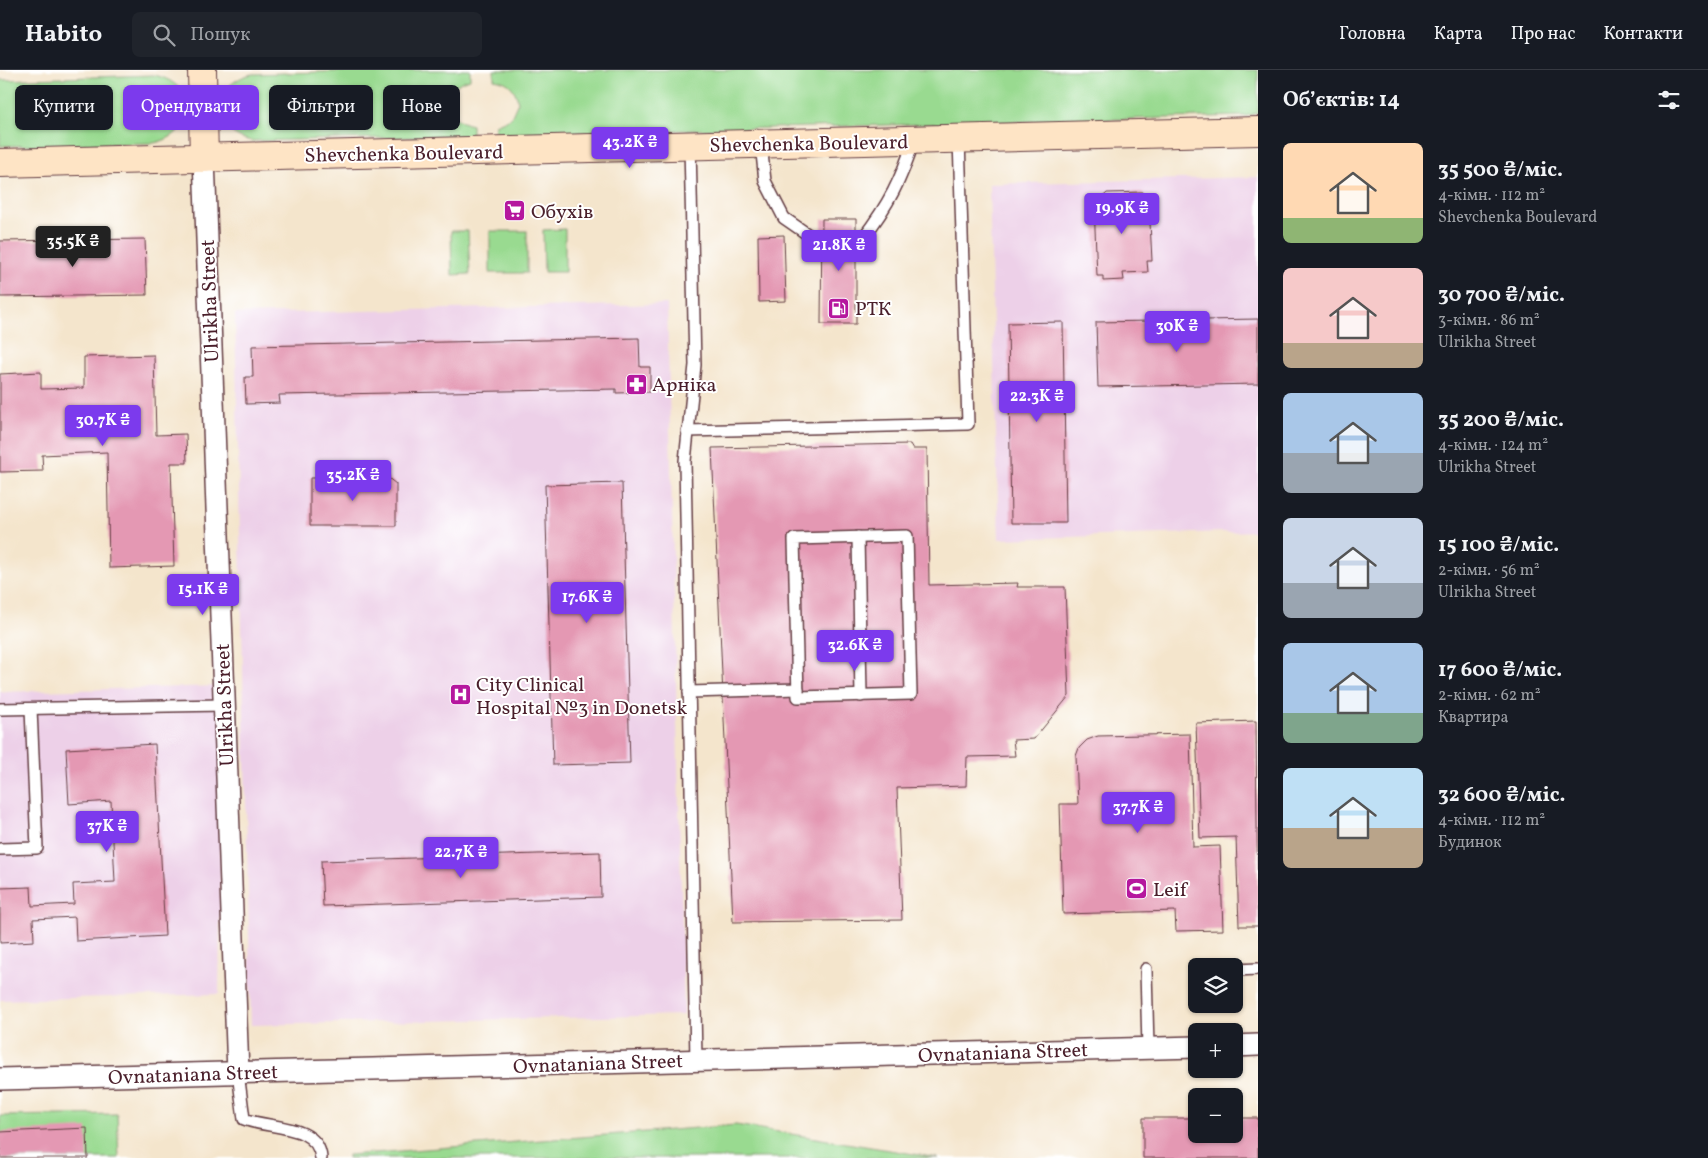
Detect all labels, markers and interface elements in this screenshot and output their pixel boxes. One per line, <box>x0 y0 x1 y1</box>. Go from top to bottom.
search box <box>132 12 482 57</box>
text: Habito <box>25 18 102 52</box>
icon: search <box>150 21 178 49</box>
text: Пошук <box>190 22 250 48</box>
text: Головна <box>1339 22 1406 47</box>
text: Карта <box>1434 22 1483 47</box>
text: Про нас <box>1511 22 1576 47</box>
text: Контакти <box>1604 22 1683 47</box>
chip: Купити <box>15 85 113 130</box>
chip: Орендувати <box>123 85 259 130</box>
chip: Фільтри <box>269 85 373 130</box>
chip: Нове <box>383 85 460 130</box>
text: Об’єктів: 14 <box>1283 86 1400 115</box>
icon: filters <box>1655 86 1683 114</box>
pin: 43.2K ₴ <box>584 126 676 169</box>
street label: Shevchenka Boulevard <box>709 129 909 161</box>
text: 43.2K ₴ <box>603 132 657 154</box>
street label: Shevchenka Boulevard <box>304 139 504 171</box>
text: 35 500 ₴/міс. <box>1438 156 1563 185</box>
icon: home <box>1323 163 1383 223</box>
text: 4-кімн. · 112 m² <box>1438 185 1545 207</box>
pin: 19.9K ₴ <box>1076 192 1168 235</box>
text: 19.9K ₴ <box>1095 198 1149 220</box>
supermarket icon: Обухів <box>503 199 527 223</box>
place label: Обухів <box>531 199 593 227</box>
text: Shevchenka Boulevard <box>1438 207 1597 229</box>
pin: 35.5K ₴ <box>27 226 119 268</box>
pin: 21.8K ₴ <box>793 230 885 272</box>
text: 35.5K ₴ <box>47 231 99 253</box>
text: 21.8K ₴ <box>813 235 865 257</box>
street label: Ulrikha Street <box>195 239 227 363</box>
text: 30 700 ₴/міс. <box>1438 281 1565 310</box>
icon: home <box>1323 288 1383 348</box>
fuel station icon: РТК <box>827 296 851 320</box>
place label: РТК <box>855 296 892 324</box>
pin: 30K ₴ <box>1142 310 1212 353</box>
text: 3-кімн. · 86 m² <box>1438 310 1540 332</box>
text: 30K ₴ <box>1156 316 1198 338</box>
text: Ulrikha Street <box>1438 332 1536 354</box>
pharmacy icon: Арніка <box>624 372 648 396</box>
place label: Арніка <box>652 372 716 400</box>
pin: 22.3K ₴ <box>991 380 1083 423</box>
text: 22.3K ₴ <box>1010 386 1064 408</box>
pin: 30.7K ₴ <box>57 404 149 447</box>
text: 35 200 ₴/міс. <box>1438 406 1564 435</box>
text: 30.7K ₴ <box>76 410 130 432</box>
icon: home <box>1323 413 1383 473</box>
text: 4-кімн. · 124 m² <box>1438 435 1548 457</box>
text: Ulrikha Street <box>1438 457 1536 479</box>
pin: 35.2K ₴ <box>307 460 399 502</box>
text: 35.2K ₴ <box>326 465 380 487</box>
text: 15 100 ₴/міс. <box>1438 531 1559 560</box>
icon: home <box>1323 538 1383 598</box>
text: 2-кімн. · 56 m² <box>1438 560 1540 582</box>
pin: 15.1K ₴ <box>157 574 249 616</box>
text: 15.1K ₴ <box>178 579 228 601</box>
pin: 17.6K ₴ <box>541 582 633 624</box>
text: Ulrikha Street <box>1438 582 1536 604</box>
text: 17.6K ₴ <box>562 587 612 609</box>
pin: 32.6K ₴ <box>809 630 901 672</box>
text: 32.6K ₴ <box>828 635 882 657</box>
street label: Ulrikha Street <box>210 643 242 767</box>
text: 17 600 ₴/міс. <box>1438 656 1562 685</box>
icon: home <box>1323 663 1383 723</box>
place label: City Clinical Hospital №3 in Donetsk <box>476 672 687 723</box>
hospital icon: City Clinical Hospital №3 in Donetsk <box>448 683 472 707</box>
text: 2-кімн. · 62 m² <box>1438 685 1541 707</box>
text: Квартира <box>1438 707 1508 729</box>
text: 32 600 ₴/міс. <box>1438 781 1565 810</box>
icon: home <box>1323 788 1383 848</box>
pin: 37.7K ₴ <box>1092 792 1184 834</box>
text: 37.7K ₴ <box>1113 797 1163 819</box>
pin: 37K ₴ <box>72 810 142 853</box>
text: 4-кімн. · 112 m² <box>1438 810 1545 832</box>
text: 37K ₴ <box>87 816 127 838</box>
text: Будинок <box>1438 832 1502 854</box>
pin: 22.7K ₴ <box>415 836 507 879</box>
text: 22.7K ₴ <box>434 842 488 864</box>
sports icon: Leif <box>1125 877 1149 901</box>
place label: Leif <box>1153 877 1189 905</box>
map controls <box>1188 958 1243 1143</box>
button: layers <box>1188 958 1243 1013</box>
button: + <box>1188 1023 1243 1078</box>
street label: Ovnataniana Street <box>918 1037 1089 1071</box>
street label: Ovnataniana Street <box>513 1048 684 1082</box>
street label: Ovnataniana Street <box>108 1059 279 1093</box>
button: − <box>1188 1088 1243 1143</box>

